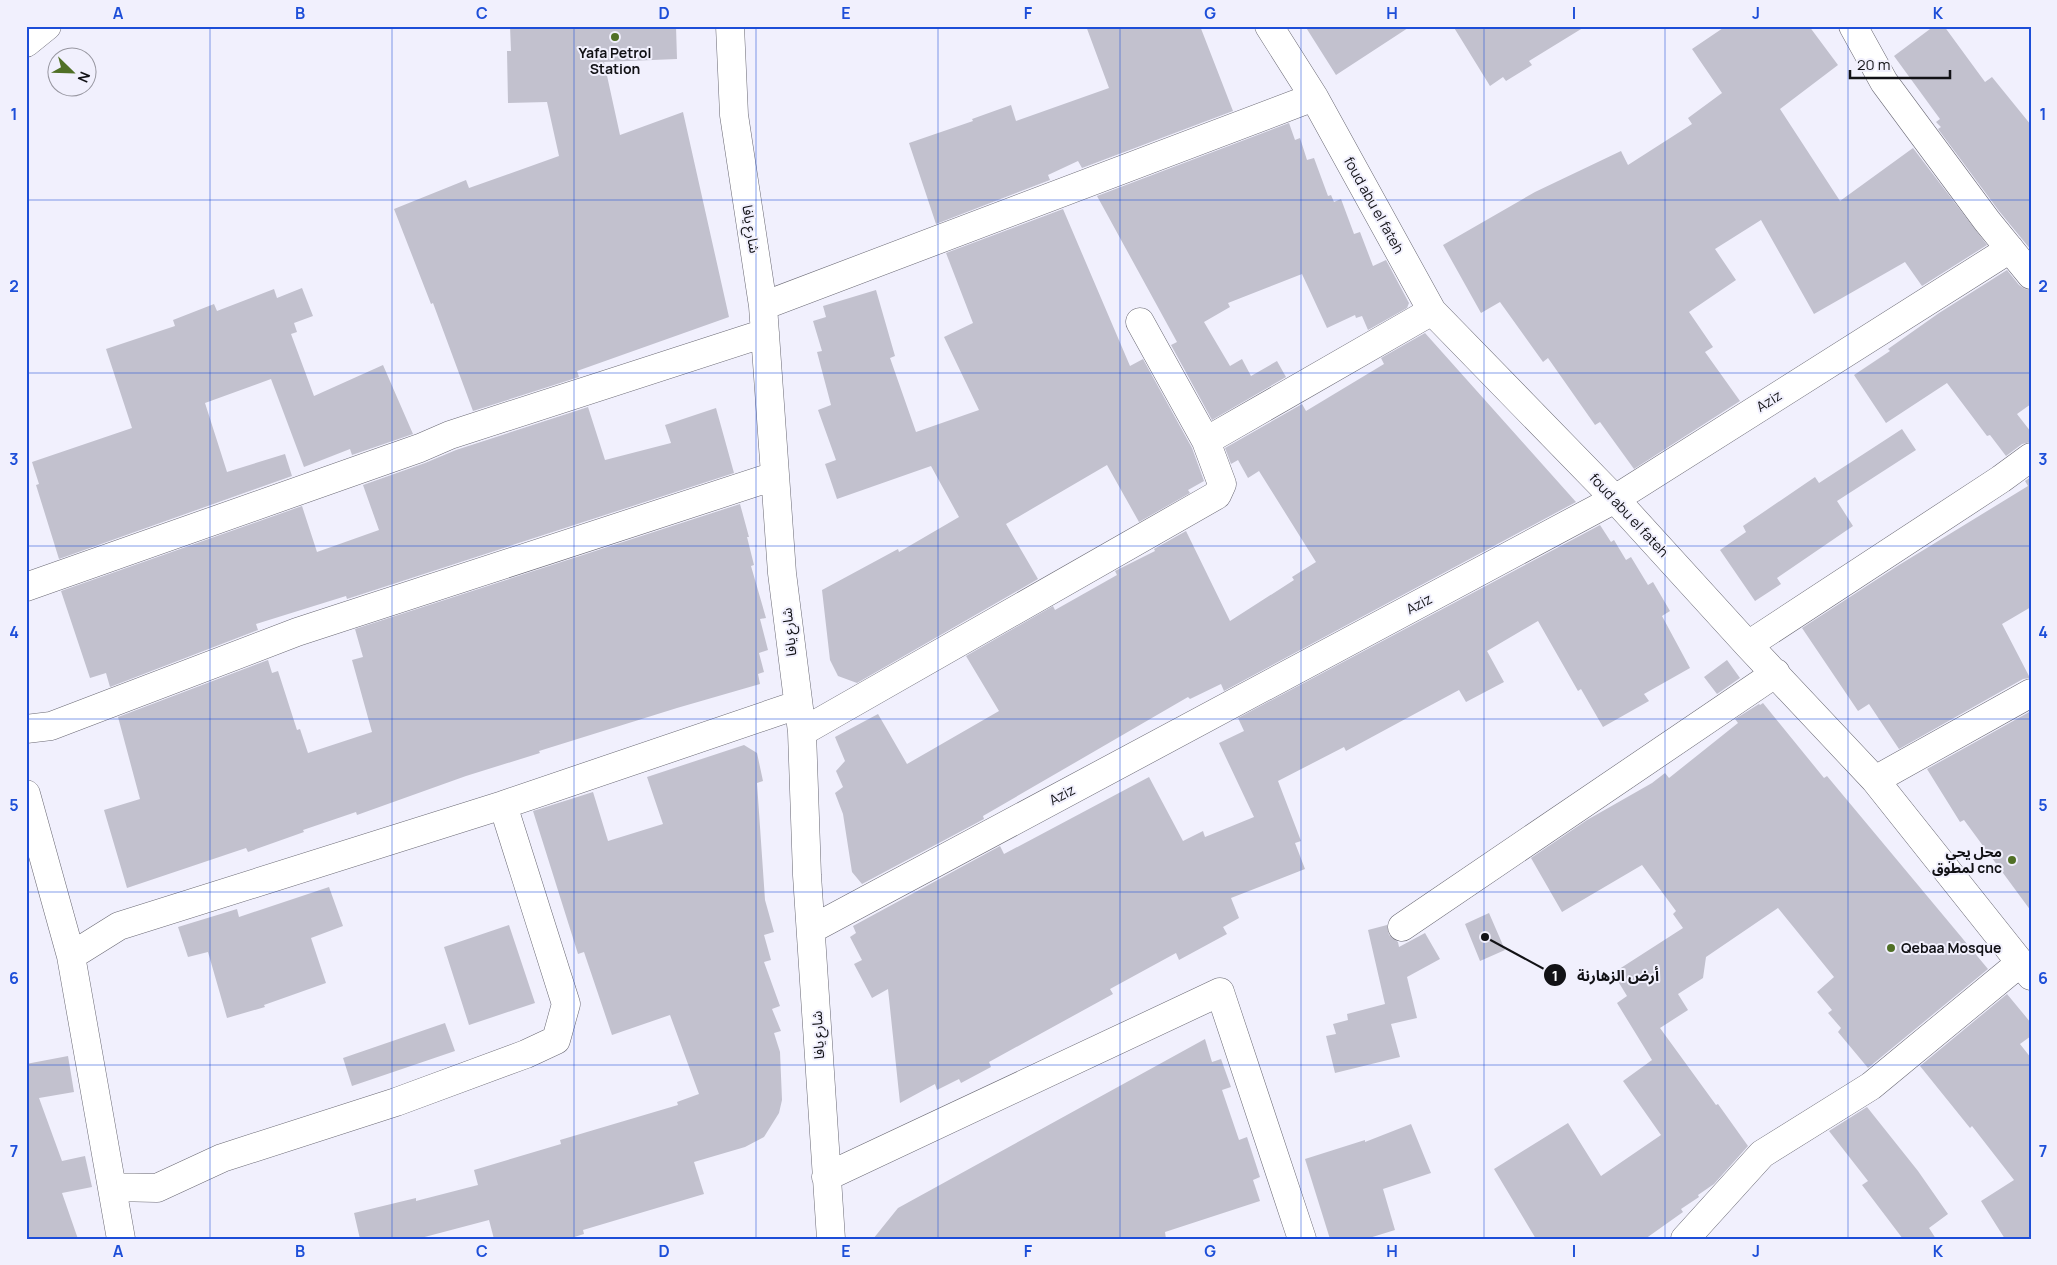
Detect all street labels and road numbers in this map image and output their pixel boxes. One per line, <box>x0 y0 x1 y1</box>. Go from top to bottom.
street label: foud abu el fateh <box>1340 153 1409 257</box>
street label: شارع يافا <box>736 203 765 255</box>
street label: Aziz <box>1752 385 1785 416</box>
street label: foud abu el fateh <box>1586 469 1673 561</box>
street label: Aziz <box>1402 589 1435 618</box>
street label: شارع يافا <box>777 607 802 657</box>
street label: Aziz <box>1045 780 1078 809</box>
street label: شارع يافا <box>807 1010 830 1060</box>

